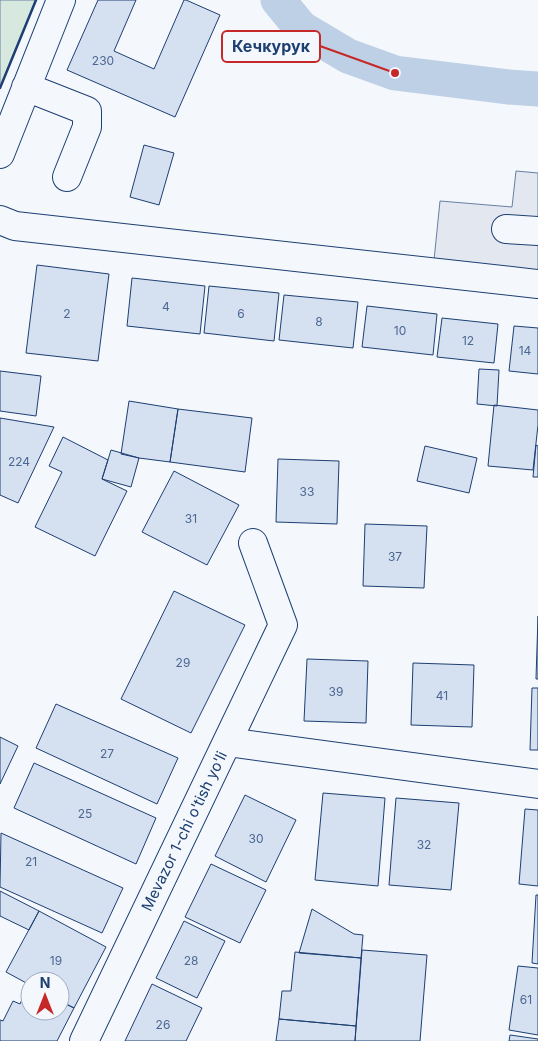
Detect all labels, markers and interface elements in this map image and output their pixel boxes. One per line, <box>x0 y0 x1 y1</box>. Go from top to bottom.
callout: Кечкурук <box>222 31 320 62</box>
text: Кечкурук <box>232 36 311 56</box>
house number: 230 <box>92 53 114 68</box>
house number: 4 <box>162 299 170 314</box>
house number: 2 <box>63 306 71 321</box>
house number: 6 <box>237 306 245 321</box>
house number: 8 <box>315 314 323 329</box>
house number: 10 <box>394 323 406 338</box>
house number: 12 <box>462 333 474 348</box>
house number: 14 <box>519 343 532 358</box>
house number: 224 <box>8 454 30 469</box>
house number: 33 <box>300 484 314 499</box>
house number: 31 <box>185 511 197 526</box>
house number: 37 <box>388 549 402 564</box>
house number: 29 <box>176 655 190 670</box>
house number: 39 <box>329 684 343 699</box>
house number: 41 <box>436 688 448 703</box>
house number: 27 <box>100 746 114 761</box>
street label: Mevazor 1-chi o'tish yo'li <box>137 748 231 914</box>
house number: 25 <box>78 806 92 821</box>
house number: 30 <box>249 831 263 846</box>
house number: 32 <box>417 837 431 852</box>
house number: 21 <box>25 854 37 869</box>
house number: 19 <box>50 953 62 968</box>
house number: 28 <box>184 953 198 968</box>
north arrow <box>20 971 70 1021</box>
text: N <box>40 974 50 991</box>
house number: 61 <box>520 992 532 1007</box>
house number: 26 <box>156 1017 170 1032</box>

